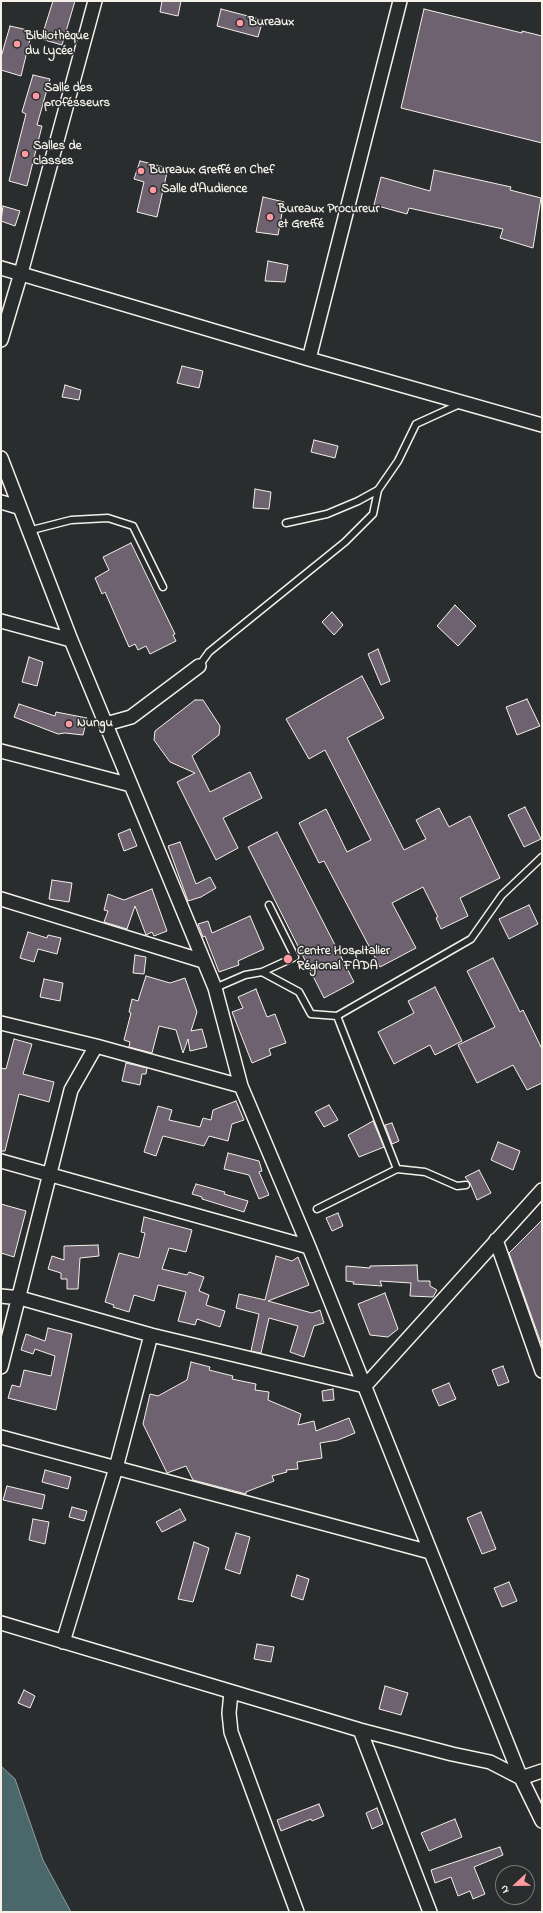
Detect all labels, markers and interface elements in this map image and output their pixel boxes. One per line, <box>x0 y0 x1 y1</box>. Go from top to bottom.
place label: Bureaux <box>248 15 294 31</box>
marker: Bureaux <box>235 18 245 28</box>
place label: Bibliothèque du Lycée <box>25 29 89 60</box>
marker: Bibliothèque du Lycée <box>12 39 22 49</box>
place label: Salle des profésseurs <box>44 81 110 112</box>
marker: Salle des profésseurs <box>31 91 41 101</box>
place label: Salles de classes <box>33 139 82 170</box>
marker: Salles de classes <box>20 149 30 159</box>
place label: Bureaux Greffé en Chef <box>149 163 275 179</box>
marker: Bureaux Greffé en Chef <box>136 166 146 176</box>
place label: Salle d'Audience <box>161 182 247 198</box>
marker: Salle d'Audience <box>148 185 158 195</box>
place label: Bureaux Procureur et Greffé <box>278 202 379 233</box>
marker: Bureaux Procureur et Greffé <box>265 212 275 222</box>
place label: Nungu <box>77 716 113 732</box>
marker: Nungu <box>64 719 74 729</box>
place label: Centre Hospitalier Régional FADA <box>297 944 390 975</box>
marker: Centre Hospitalier Régional FADA <box>282 953 294 965</box>
north arrow <box>495 1865 535 1905</box>
text: N <box>496 1883 514 1896</box>

